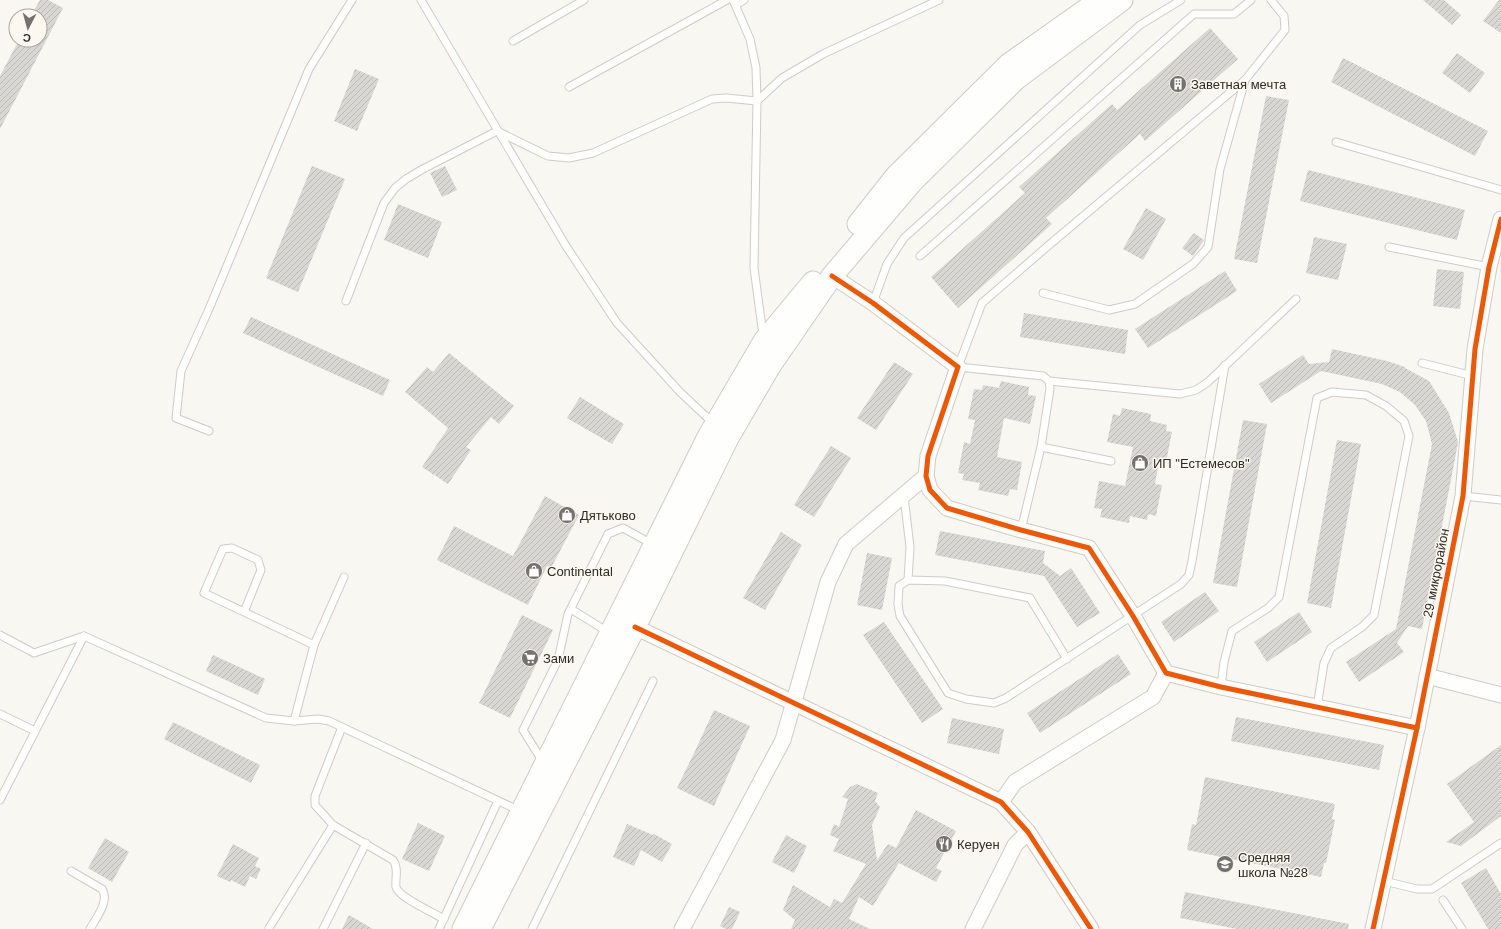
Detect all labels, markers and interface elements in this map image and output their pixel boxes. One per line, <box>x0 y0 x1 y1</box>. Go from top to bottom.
north arrow <box>8 8 48 48</box>
text: С <box>22 32 32 44</box>
building icon: Заветная мечта <box>1168 74 1188 94</box>
place label: Заветная мечта <box>1191 77 1287 92</box>
shop icon: ИП "Естемесов" <box>1130 453 1150 473</box>
place label: ИП "Естемесов" <box>1153 456 1250 471</box>
shop icon: Дятьково <box>557 505 577 525</box>
place label: Дятьково <box>580 508 636 523</box>
street label: 29 микрорайон <box>1420 527 1452 619</box>
shop icon: Continental <box>524 561 544 581</box>
place label: Continental <box>547 564 613 579</box>
supermarket icon: Зами <box>520 648 540 668</box>
place label: Зами <box>543 651 574 666</box>
restaurant icon: Керуен <box>934 834 954 854</box>
place label: Керуен <box>957 837 1000 852</box>
place label: Средняя школа №28 <box>1238 850 1308 880</box>
school or university icon: Средняя школа №28 <box>1215 854 1235 874</box>

